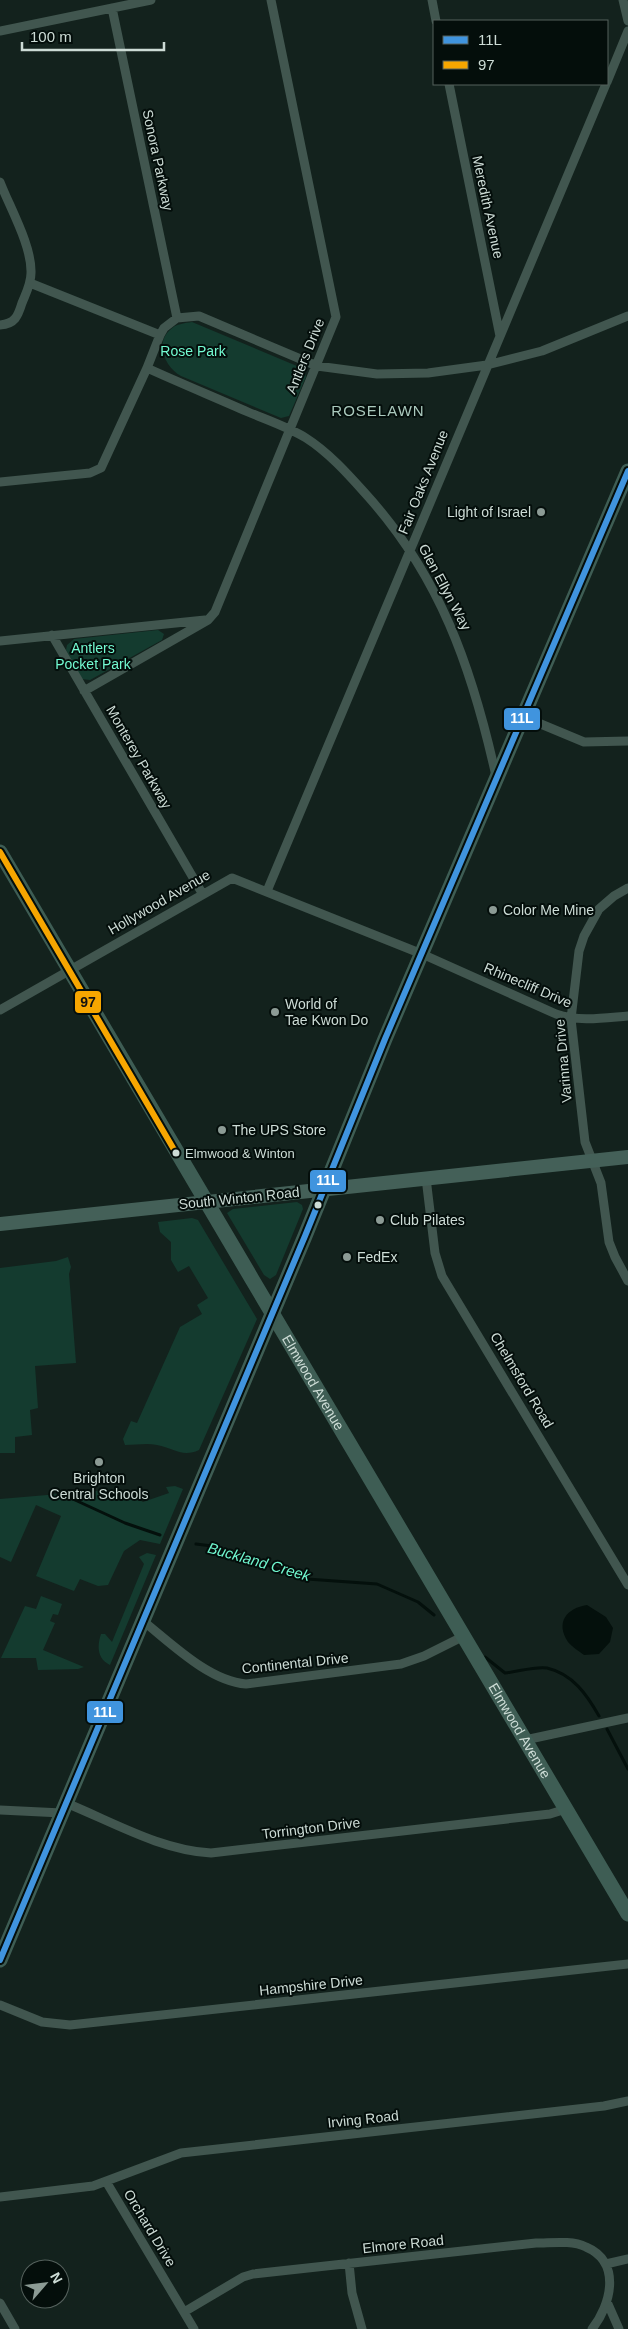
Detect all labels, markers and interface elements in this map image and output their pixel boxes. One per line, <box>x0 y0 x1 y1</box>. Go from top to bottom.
scale bar <box>22 20 165 52</box>
legend <box>433 20 608 85</box>
text: 100 m <box>30 28 72 45</box>
text: 11L <box>478 31 502 48</box>
text: 97 <box>478 56 495 73</box>
street label: Sonora Parkway <box>139 108 177 212</box>
street label: Meredith Avenue <box>469 154 507 260</box>
street label: Antlers Drive <box>283 316 328 396</box>
park label: Rose Park <box>160 343 227 359</box>
district label: ROSELAWN <box>331 402 425 419</box>
street label: Fair Oaks Avenue <box>395 427 451 536</box>
place label: Light of Israel <box>447 504 531 520</box>
marker: Light of Israel <box>535 506 547 518</box>
street label: Glen Ellyn Way <box>416 541 474 633</box>
park label: Antlers Pocket Park <box>55 640 132 672</box>
street label: Monterey Parkway <box>103 703 175 811</box>
line badge: 11L <box>503 707 541 731</box>
text: 11L <box>510 710 534 726</box>
street label: Hollywood Avenue <box>105 866 213 938</box>
place label: Color Me Mine <box>503 902 594 918</box>
marker: Color Me Mine <box>487 904 499 916</box>
street label: Rhinecliff Drive <box>482 959 575 1011</box>
line badge: 97 <box>74 990 102 1014</box>
text: 97 <box>80 994 96 1010</box>
place label: World of Tae Kwon Do <box>285 996 368 1028</box>
marker: World of Tae Kwon Do <box>269 1006 281 1018</box>
street label: Varinna Drive <box>551 1018 575 1103</box>
place label: The UPS Store <box>232 1122 326 1138</box>
marker: The UPS Store <box>216 1124 228 1136</box>
place label: Elmwood & Winton <box>185 1146 295 1161</box>
marker: Elmwood & Winton <box>171 1148 181 1158</box>
line badge: 11L <box>309 1169 347 1193</box>
text: 11L <box>316 1172 340 1188</box>
street label: South Winton Road <box>178 1184 300 1212</box>
unlabelled marker <box>313 1200 323 1210</box>
place label: Club Pilates <box>390 1212 465 1228</box>
marker: Club Pilates <box>374 1214 386 1226</box>
place label: FedEx <box>357 1249 397 1265</box>
marker: FedEx <box>341 1251 353 1263</box>
street label: Chelmsford Road <box>487 1329 557 1431</box>
street label: Elmwood Avenue <box>279 1332 348 1433</box>
marker: Brighton Central Schools <box>93 1456 105 1468</box>
place label: Brighton Central Schools <box>50 1470 148 1502</box>
water label: Buckland Creek <box>206 1539 314 1585</box>
street label: Continental Drive <box>241 1649 349 1677</box>
street label: Elmwood Avenue <box>485 1680 554 1781</box>
line badge: 11L <box>86 1700 124 1724</box>
text: 11L <box>93 1704 117 1720</box>
street label: Torrington Drive <box>261 1814 361 1842</box>
street label: Hampshire Drive <box>258 1972 364 1998</box>
street label: Irving Road <box>327 2107 399 2131</box>
street label: Orchard Drive <box>121 2187 179 2270</box>
street label: Elmore Road <box>362 2232 444 2256</box>
north arrow <box>20 2259 70 2309</box>
text: N <box>47 2270 66 2286</box>

